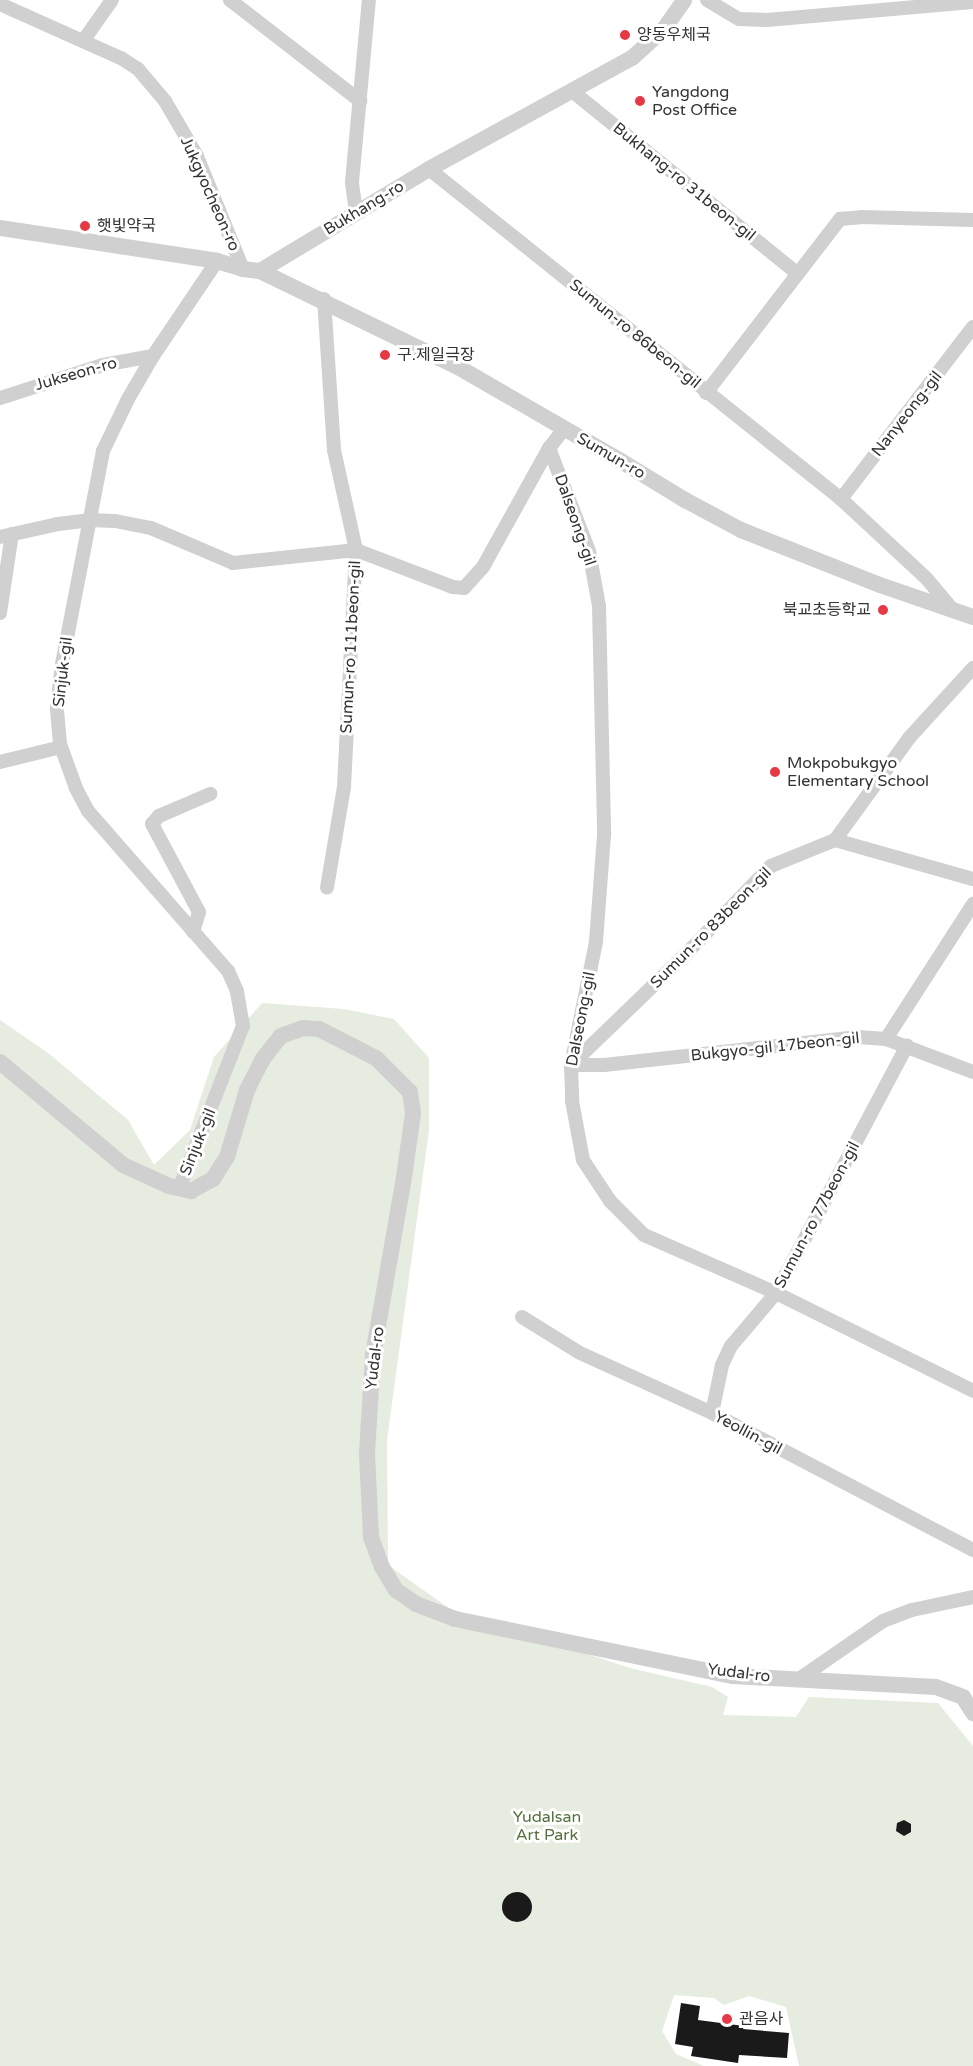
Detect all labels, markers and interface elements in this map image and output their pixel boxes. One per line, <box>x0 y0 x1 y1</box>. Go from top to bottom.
place label: 양동우체국 <box>637 25 711 45</box>
marker: 양동우체국 <box>618 28 632 42</box>
place label: Yangdong Post Office <box>652 82 737 120</box>
marker: Yangdong Post Office <box>633 94 647 108</box>
street label: Bukhang-ro 31beon-gil <box>609 119 759 245</box>
street label: Jukgyocheon-ro <box>176 134 244 254</box>
street label: Bukhang-ro <box>320 177 408 239</box>
place label: 햇빛약국 <box>97 216 156 236</box>
marker: 햇빛약국 <box>78 219 92 233</box>
street label: Sumun-ro 86beon-gil <box>566 275 704 393</box>
place label: 구.제일극장 <box>397 345 475 365</box>
marker: 구.제일극장 <box>378 348 392 362</box>
street label: Jukseon-ro <box>33 353 119 395</box>
street label: Nanyeong-gil <box>868 367 946 461</box>
street label: Sumun-ro <box>573 429 649 483</box>
street label: Dalseong-gil <box>550 472 600 568</box>
street label: Sumun-ro 111beon-gil <box>337 560 365 734</box>
place label: 북교초등학교 <box>783 600 871 620</box>
marker: 북교초등학교 <box>876 603 890 617</box>
street label: Sinjuk-gil <box>49 636 77 708</box>
place label: Mokpobukgyo Elementary School <box>787 753 929 791</box>
marker: Mokpobukgyo Elementary School <box>768 765 782 779</box>
street label: Sumun-ro 83beon-gil <box>647 864 775 992</box>
street label: Dalseong-gil <box>562 970 600 1068</box>
street label: Bukgyo-gil 17beon-gil <box>690 1029 860 1065</box>
street label: Sinjuk-gil <box>176 1106 220 1178</box>
street label: Sumun-ro 77beon-gil <box>770 1138 864 1292</box>
street label: Yudal-ro <box>362 1325 388 1391</box>
street label: Yeollin-gil <box>711 1407 785 1459</box>
street label: Yudal-ro <box>706 1660 772 1686</box>
park label: Yudalsan Art Park <box>513 1807 581 1845</box>
place label: 관음사 <box>739 2009 783 2029</box>
marker: 관음사 <box>720 2012 734 2026</box>

